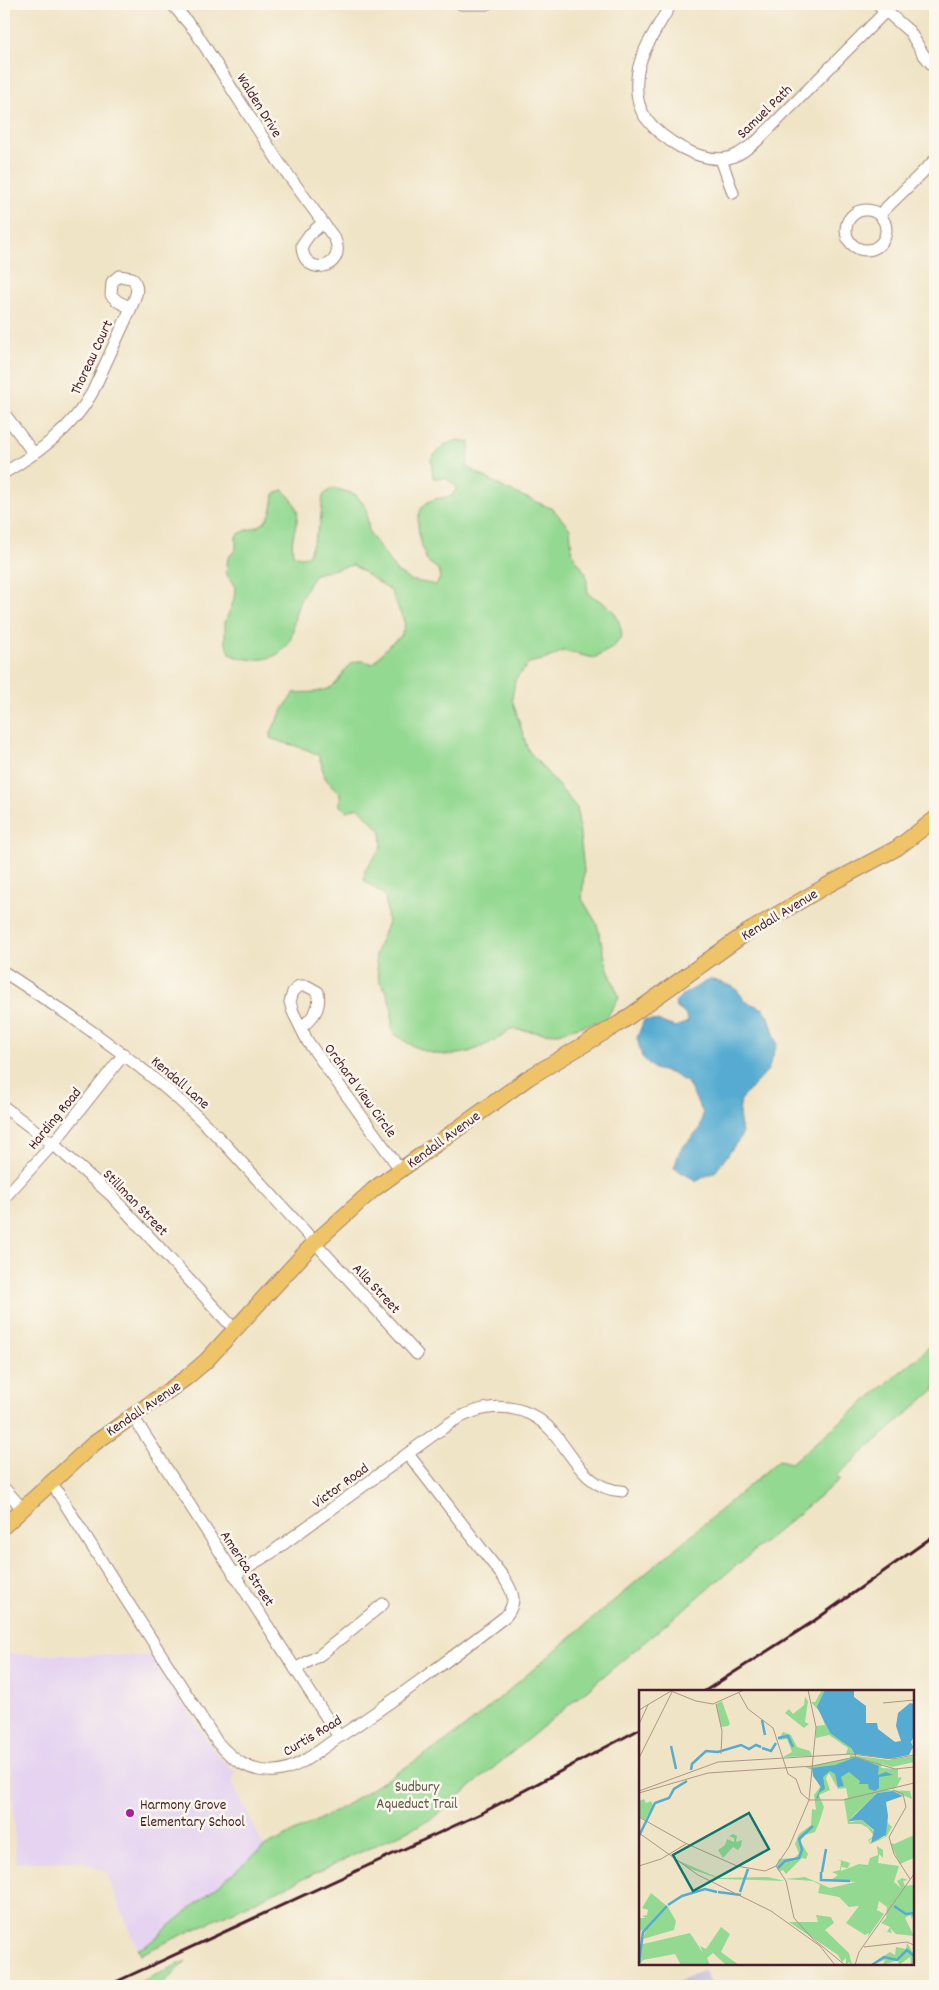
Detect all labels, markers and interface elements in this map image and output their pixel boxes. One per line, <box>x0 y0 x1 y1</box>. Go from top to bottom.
street label: Walden Drive <box>230 70 287 143</box>
street label: Samuel Path <box>732 80 798 145</box>
street label: Thoreau Court <box>66 316 120 399</box>
street label: Kendall Avenue <box>737 884 823 947</box>
street label: Orchard View Circle <box>318 1040 401 1143</box>
street label: Kendall Lane <box>145 1052 214 1116</box>
street label: Harding Road <box>23 1083 88 1155</box>
street label: Kendall Avenue <box>403 1106 486 1175</box>
street label: Stillman Street <box>97 1165 173 1242</box>
street label: Alla Street <box>346 1259 405 1320</box>
street label: Kendall Avenue <box>102 1376 186 1443</box>
street label: Victor Road <box>308 1459 374 1515</box>
street label: America Street <box>214 1527 279 1612</box>
inset map <box>639 1690 914 1965</box>
street label: Curtis Road <box>279 1710 347 1763</box>
park label: Sudbury Aqueduct Trail <box>376 1777 458 1816</box>
place label: Harmony Grove Elementary School <box>140 1795 245 1834</box>
marker: Harmony Grove Elementary School <box>124 1807 136 1819</box>

